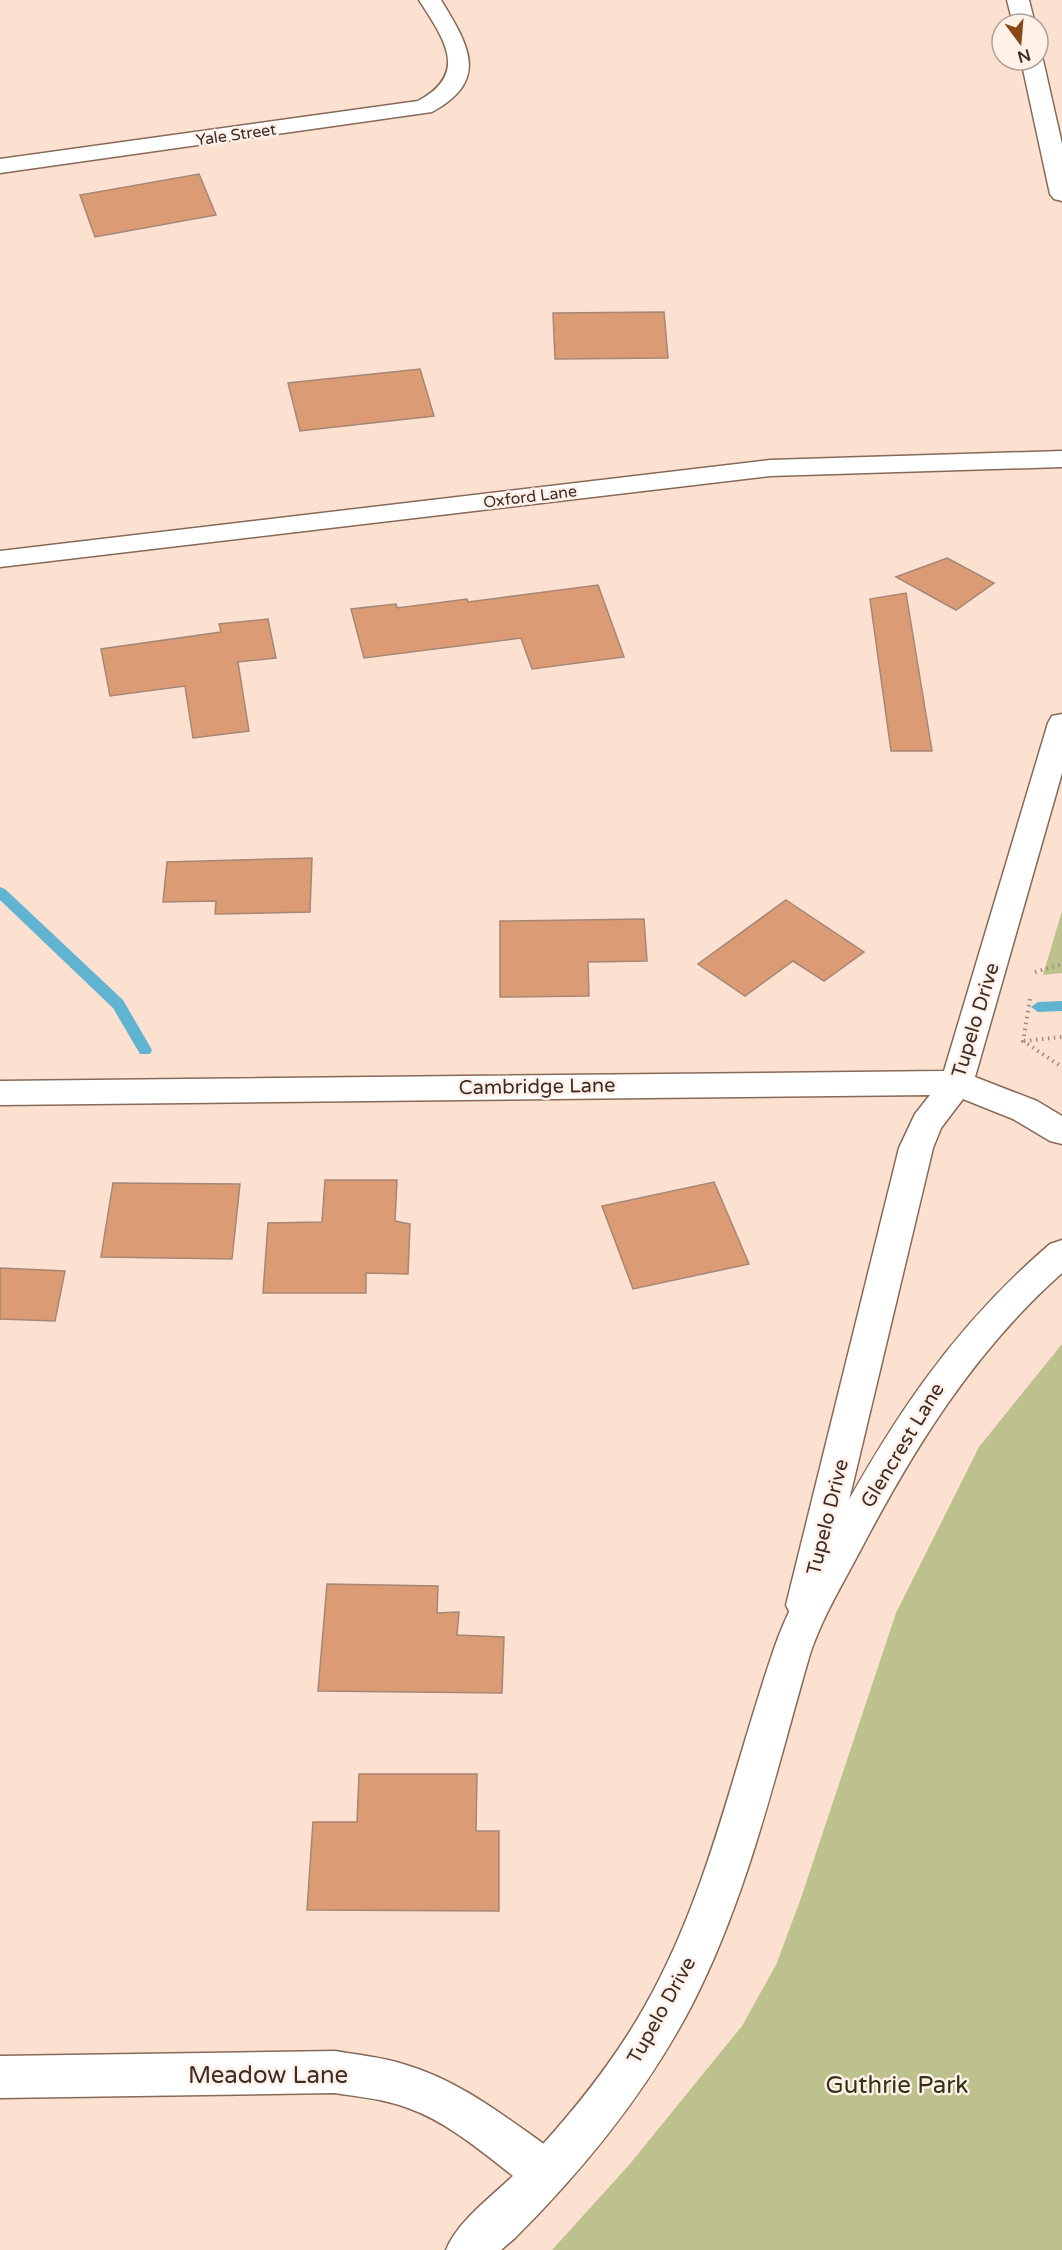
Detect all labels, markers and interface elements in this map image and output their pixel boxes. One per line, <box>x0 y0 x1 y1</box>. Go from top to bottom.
north arrow <box>990 12 1050 72</box>
text: N <box>1015 44 1033 67</box>
street label: Yale Street <box>195 119 278 151</box>
street label: Oxford Lane <box>482 481 578 513</box>
street label: Tupelo Drive <box>947 960 1005 1081</box>
street label: Cambridge Lane <box>458 1074 616 1100</box>
street label: Glencrest Lane <box>856 1379 950 1512</box>
street label: Tupelo Drive <box>802 1457 854 1578</box>
street label: Tupelo Drive <box>623 1953 701 2068</box>
street label: Meadow Lane <box>188 2061 348 2090</box>
park label: Guthrie Park <box>826 2071 968 2100</box>

